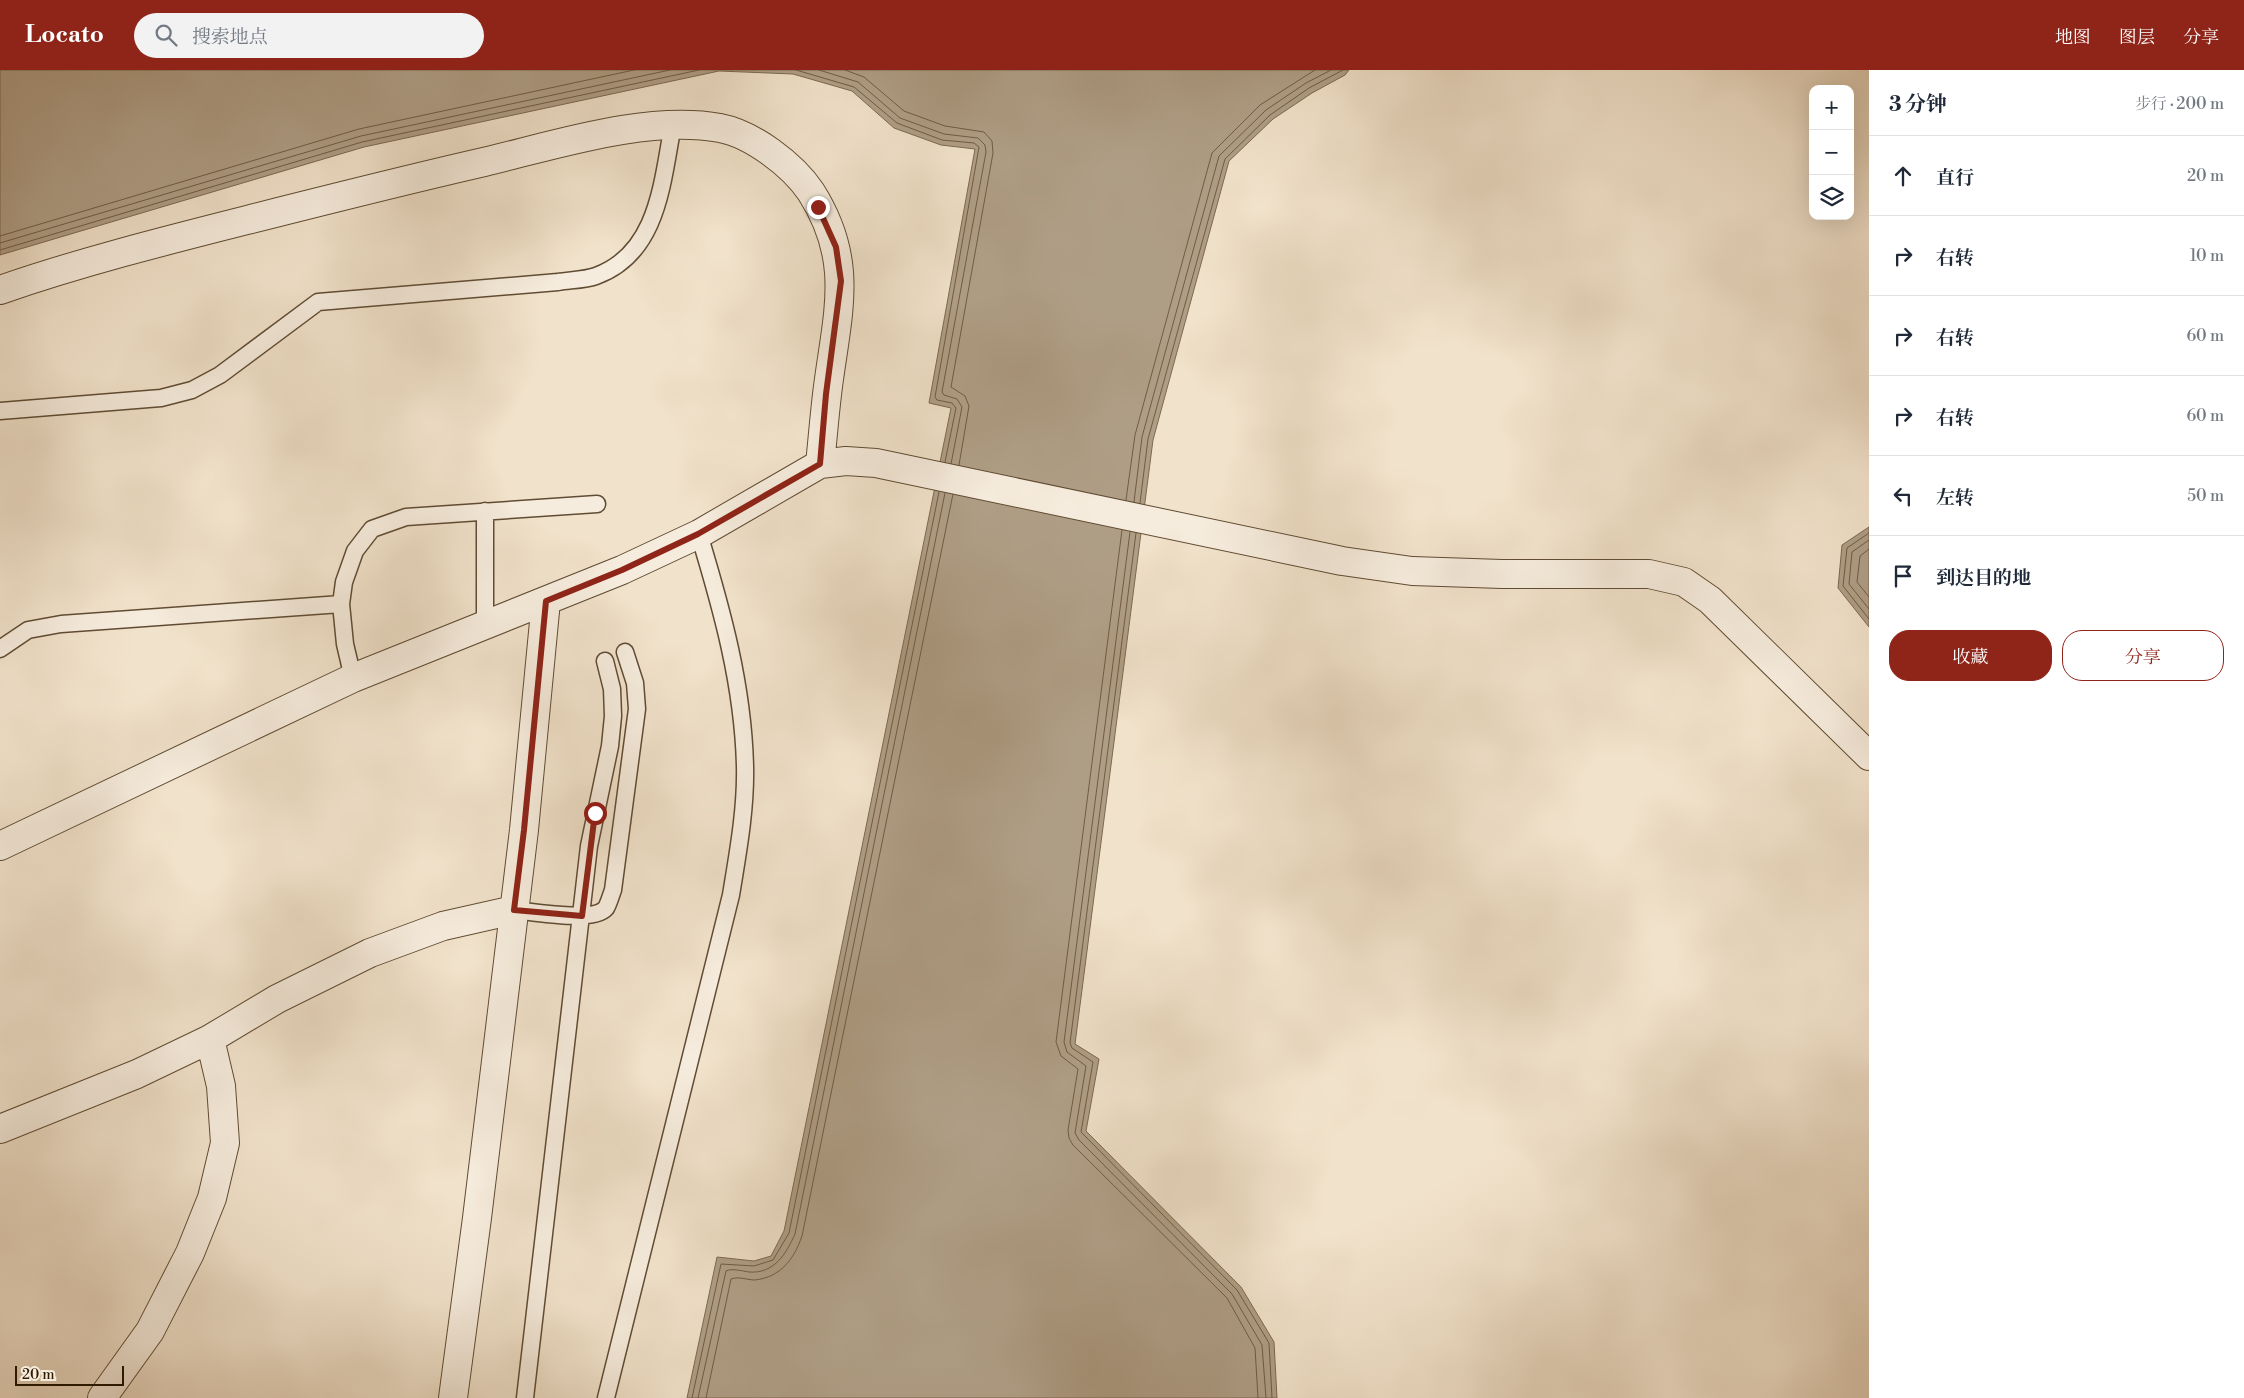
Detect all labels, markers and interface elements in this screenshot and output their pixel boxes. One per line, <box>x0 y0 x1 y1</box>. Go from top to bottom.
search box <box>134 13 484 58</box>
text: Locato <box>25 20 104 50</box>
icon: search <box>152 21 180 49</box>
text: 搜索地点 <box>192 25 268 49</box>
text: 地图 <box>2055 26 2091 49</box>
text: 图层 <box>2119 26 2155 49</box>
text: 分享 <box>2183 26 2219 49</box>
map controls <box>1809 85 1854 220</box>
button: + <box>1809 85 1854 130</box>
text: 3 分钟 <box>1889 92 1947 118</box>
text: 步行 · 200 m <box>2135 94 2224 114</box>
button: − <box>1809 130 1854 175</box>
icon: ahead <box>1889 162 1917 190</box>
text: 直行 <box>1936 166 1974 190</box>
text: 20 m <box>2187 166 2224 186</box>
button: layers <box>1809 175 1854 220</box>
route end <box>807 196 830 219</box>
icon: right <box>1889 242 1917 270</box>
text: 右转 <box>1936 246 1974 270</box>
text: 10 m <box>2190 246 2224 266</box>
icon: right <box>1889 322 1917 350</box>
text: 右转 <box>1936 326 1974 350</box>
text: 60 m <box>2186 326 2224 346</box>
icon: right <box>1889 402 1917 430</box>
text: 右转 <box>1936 406 1974 430</box>
text: 60 m <box>2186 406 2224 426</box>
icon: left <box>1889 482 1917 510</box>
text: 左转 <box>1936 486 1974 510</box>
text: 50 m <box>2187 486 2224 506</box>
icon: arrive <box>1889 562 1917 590</box>
text: 到达目的地 <box>1936 566 2031 590</box>
button: 收藏 <box>1889 630 2052 681</box>
button: 分享 <box>2062 630 2224 681</box>
route start <box>584 802 607 825</box>
scale bar <box>15 1363 124 1386</box>
text: 20 m <box>22 1366 54 1384</box>

